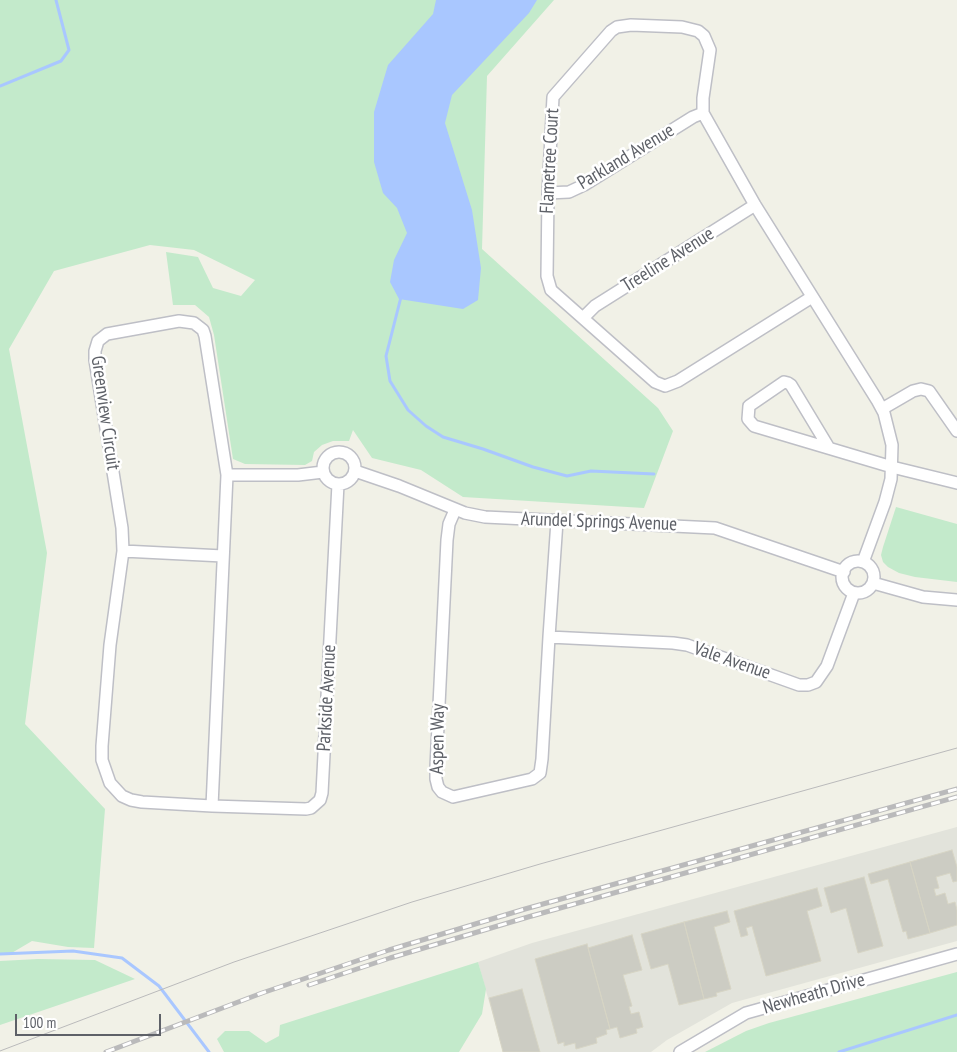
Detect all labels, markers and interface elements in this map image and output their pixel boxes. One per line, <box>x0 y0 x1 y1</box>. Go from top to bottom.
street label: Flametree Court <box>536 108 564 214</box>
street label: Parkland Avenue <box>573 119 679 195</box>
street label: Treeline Avenue <box>618 223 718 297</box>
street label: Greenview Circuit <box>86 354 124 472</box>
street label: Arundel Springs Avenue <box>521 508 677 536</box>
street label: Vale Avenue <box>690 637 774 685</box>
street label: Parkside Avenue <box>313 644 341 752</box>
street label: Aspen Way <box>426 703 450 775</box>
street label: Newheath Drive <box>760 969 868 1019</box>
scale bar <box>18 1004 164 1036</box>
text: 100 m <box>23 1013 56 1032</box>

